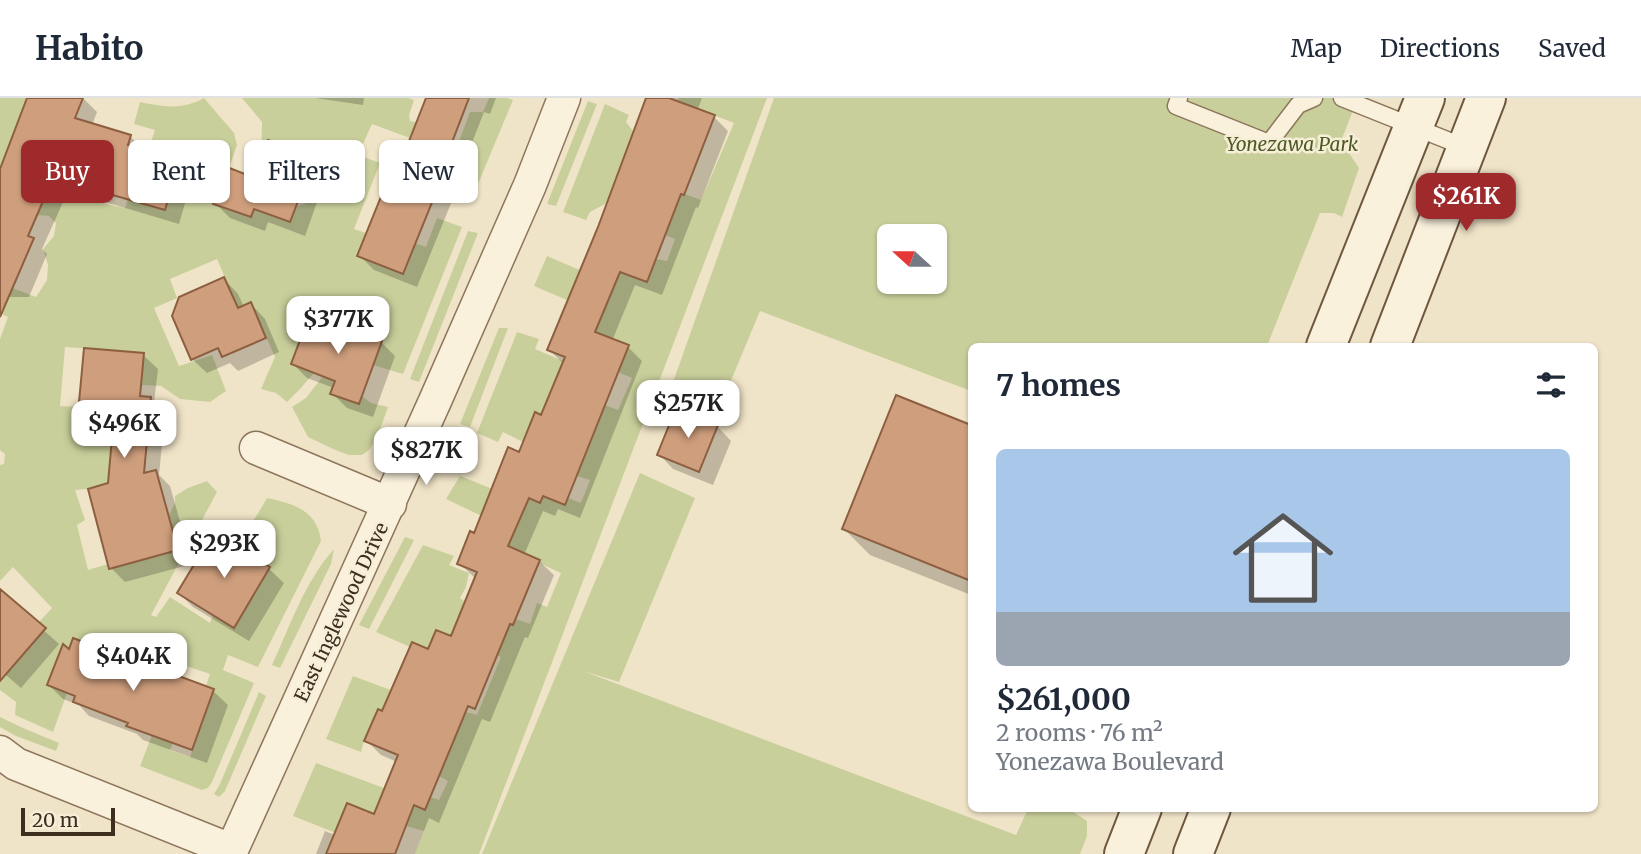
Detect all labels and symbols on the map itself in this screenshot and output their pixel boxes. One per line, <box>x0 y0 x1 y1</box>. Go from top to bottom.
park label: Yonezawa Park <box>1226 132 1359 156</box>
pin: $261K <box>1417 174 1515 233</box>
north arrow <box>877 224 947 294</box>
pin: $377K <box>289 296 387 356</box>
pin: $257K <box>639 380 737 440</box>
pin: $496K <box>75 400 173 460</box>
pin: $827K <box>377 428 475 487</box>
street label: East Inglewood Drive <box>289 518 393 706</box>
pin: $293K <box>175 520 273 580</box>
pin: $404K <box>84 634 182 693</box>
scale bar <box>21 805 116 837</box>

